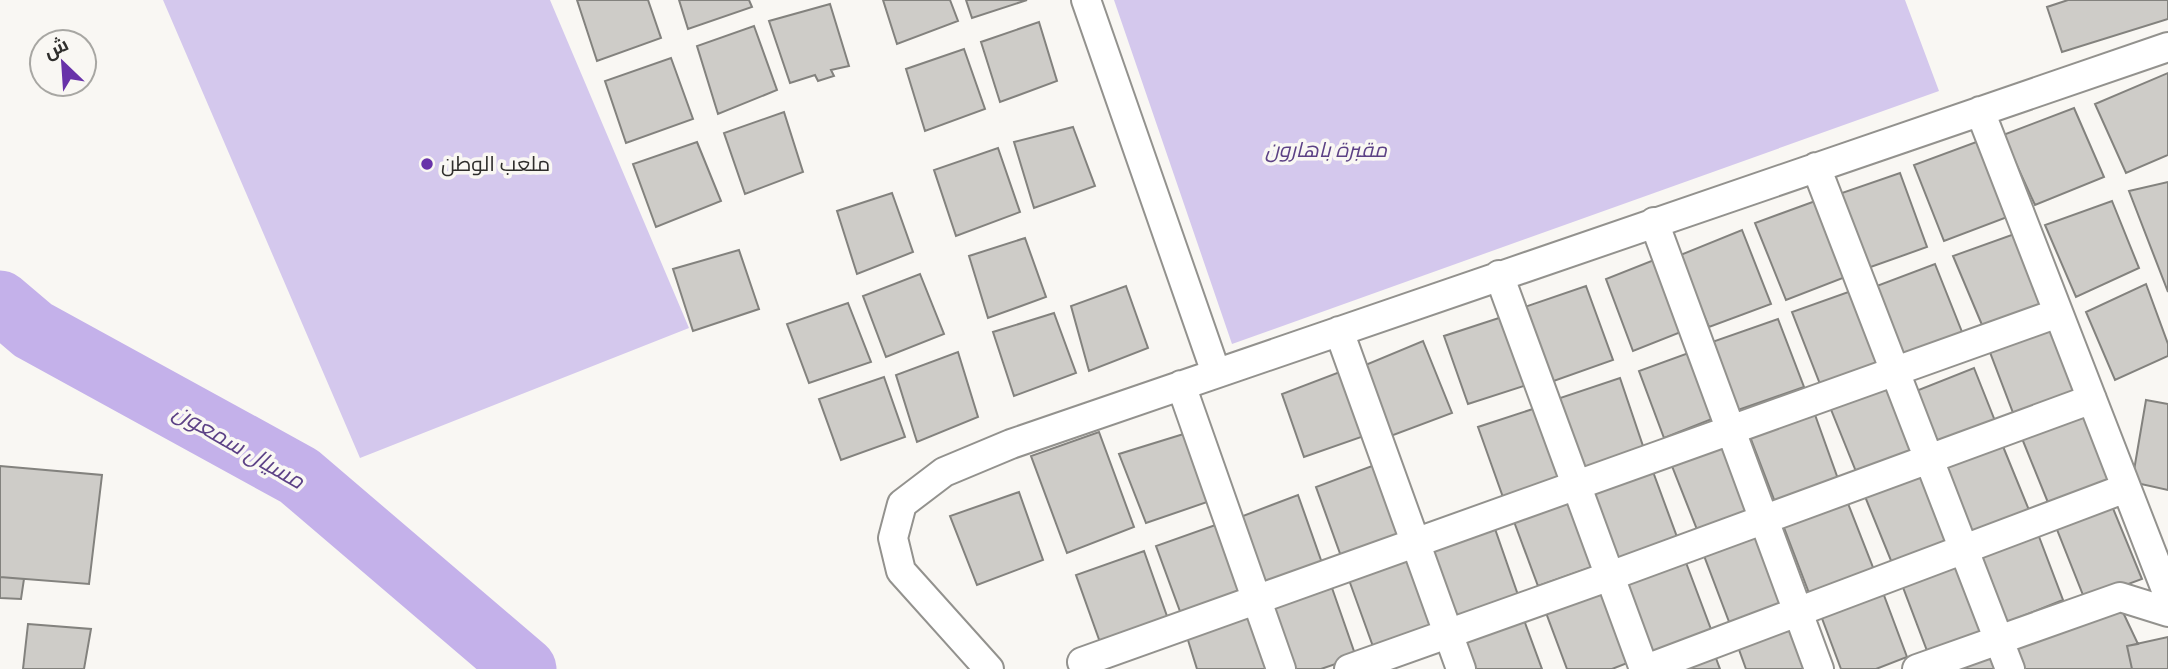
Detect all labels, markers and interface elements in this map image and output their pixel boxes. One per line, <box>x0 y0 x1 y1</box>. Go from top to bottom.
north arrow <box>28 28 98 98</box>
text: ش <box>39 31 72 65</box>
park label: مقبرة باهارون <box>1265 135 1388 164</box>
place label: ملعب الوطن <box>441 149 550 178</box>
marker: ملعب الوطن <box>419 156 435 172</box>
water label: مسيال سمعون <box>168 395 311 497</box>

